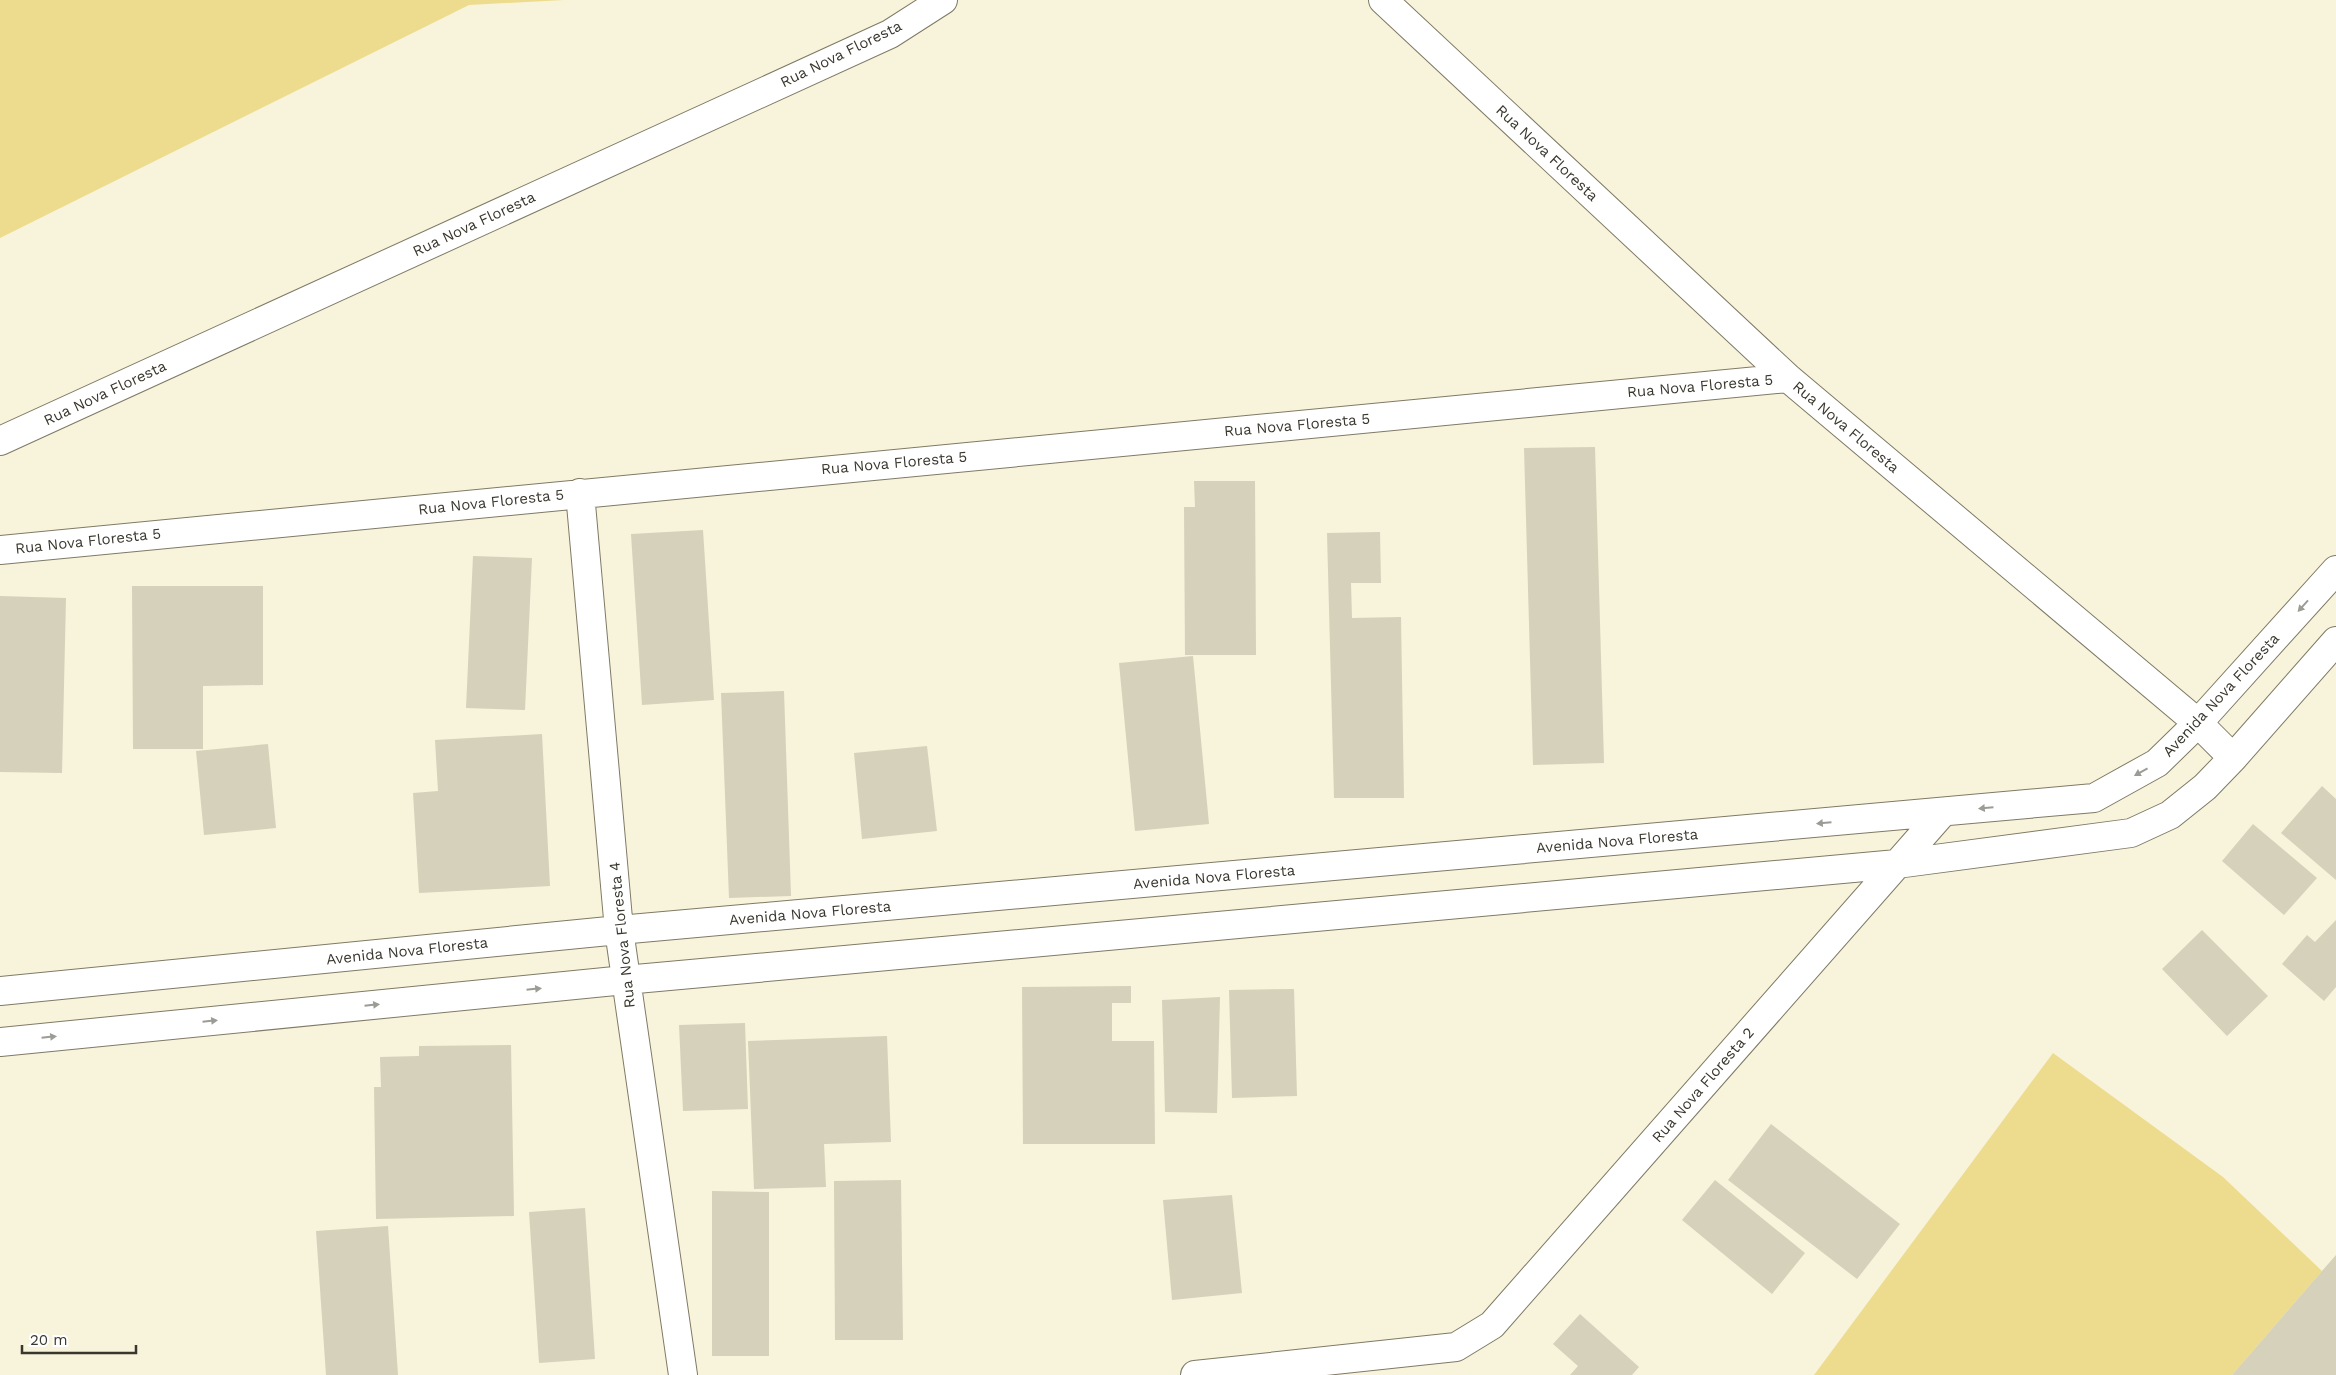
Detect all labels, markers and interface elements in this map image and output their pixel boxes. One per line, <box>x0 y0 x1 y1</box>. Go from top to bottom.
street label: Rua Nova Floresta <box>777 17 905 91</box>
street label: Rua Nova Floresta <box>1492 101 1602 205</box>
street label: Rua Nova Floresta <box>410 188 539 260</box>
street label: Rua Nova Floresta <box>41 357 170 429</box>
street label: Rua Nova Floresta 5 <box>1626 371 1774 401</box>
street label: Rua Nova Floresta <box>1789 377 1903 477</box>
street label: Rua Nova Floresta 5 <box>1223 410 1371 440</box>
street label: Rua Nova Floresta 5 <box>820 448 968 478</box>
street label: Rua Nova Floresta 5 <box>417 485 565 519</box>
street label: Rua Nova Floresta 5 <box>14 524 162 558</box>
one-way arrow <box>2297 600 2309 612</box>
street label: Avenida Nova Floresta <box>2159 629 2283 761</box>
one-way arrow <box>2134 768 2149 776</box>
one-way arrow <box>1978 804 1994 812</box>
one-way arrow <box>1816 819 1832 827</box>
street label: Avenida Nova Floresta <box>1535 825 1699 857</box>
street label: Rua Nova Floresta 4 <box>605 861 639 1009</box>
street label: Avenida Nova Floresta <box>1132 861 1296 893</box>
street label: Avenida Nova Floresta <box>728 897 892 929</box>
street label: Avenida Nova Floresta <box>325 934 489 968</box>
one-way arrow <box>526 985 542 993</box>
one-way arrow <box>364 1001 380 1009</box>
one-way arrow <box>202 1017 218 1025</box>
street label: Rua Nova Floresta 2 <box>1648 1024 1758 1146</box>
one-way arrow <box>41 1033 57 1041</box>
scale bar <box>22 1322 136 1354</box>
text: 20 m <box>30 1331 68 1349</box>

